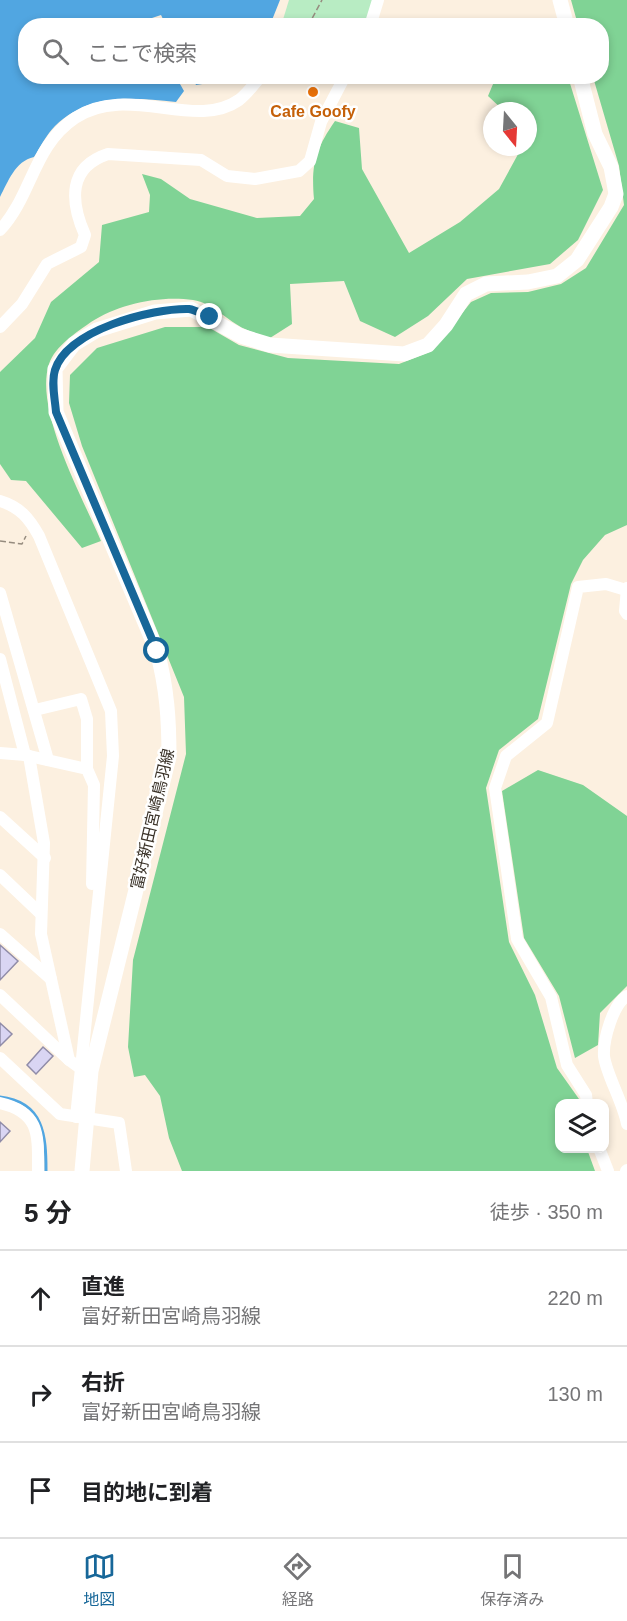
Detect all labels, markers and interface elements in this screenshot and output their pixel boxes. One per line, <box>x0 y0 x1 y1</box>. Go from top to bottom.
search box <box>18 18 609 84</box>
icon: search <box>39 35 72 68</box>
text: ここで検索 <box>87 41 197 66</box>
marker: Cafe Goofy <box>306 85 320 99</box>
north arrow <box>483 102 537 156</box>
place label: Cafe Goofy <box>270 103 356 120</box>
route end <box>196 303 222 329</box>
route start <box>143 637 169 663</box>
street label: 富好新田宮崎鳥羽線 <box>128 747 177 891</box>
map controls <box>555 1099 609 1153</box>
button: layers <box>555 1099 609 1153</box>
text: 5 分 <box>24 1198 72 1228</box>
text: 徒歩 · 350 m <box>490 1201 603 1223</box>
text: 直進 <box>81 1274 125 1299</box>
icon: ahead <box>24 1282 57 1315</box>
text: 220 m <box>547 1287 603 1309</box>
text: 富好新田宮崎鳥羽線 <box>81 1305 261 1327</box>
text: 右折 <box>81 1370 125 1395</box>
icon: right <box>24 1378 57 1411</box>
text: 130 m <box>547 1383 603 1405</box>
text: 富好新田宮崎鳥羽線 <box>81 1401 261 1423</box>
icon: arrive <box>24 1474 57 1507</box>
text: 目的地に到着 <box>81 1480 213 1505</box>
tab: 地図 <box>83 1550 116 1610</box>
tab: 経路 <box>281 1550 314 1610</box>
tab: 保存済み <box>480 1550 544 1610</box>

